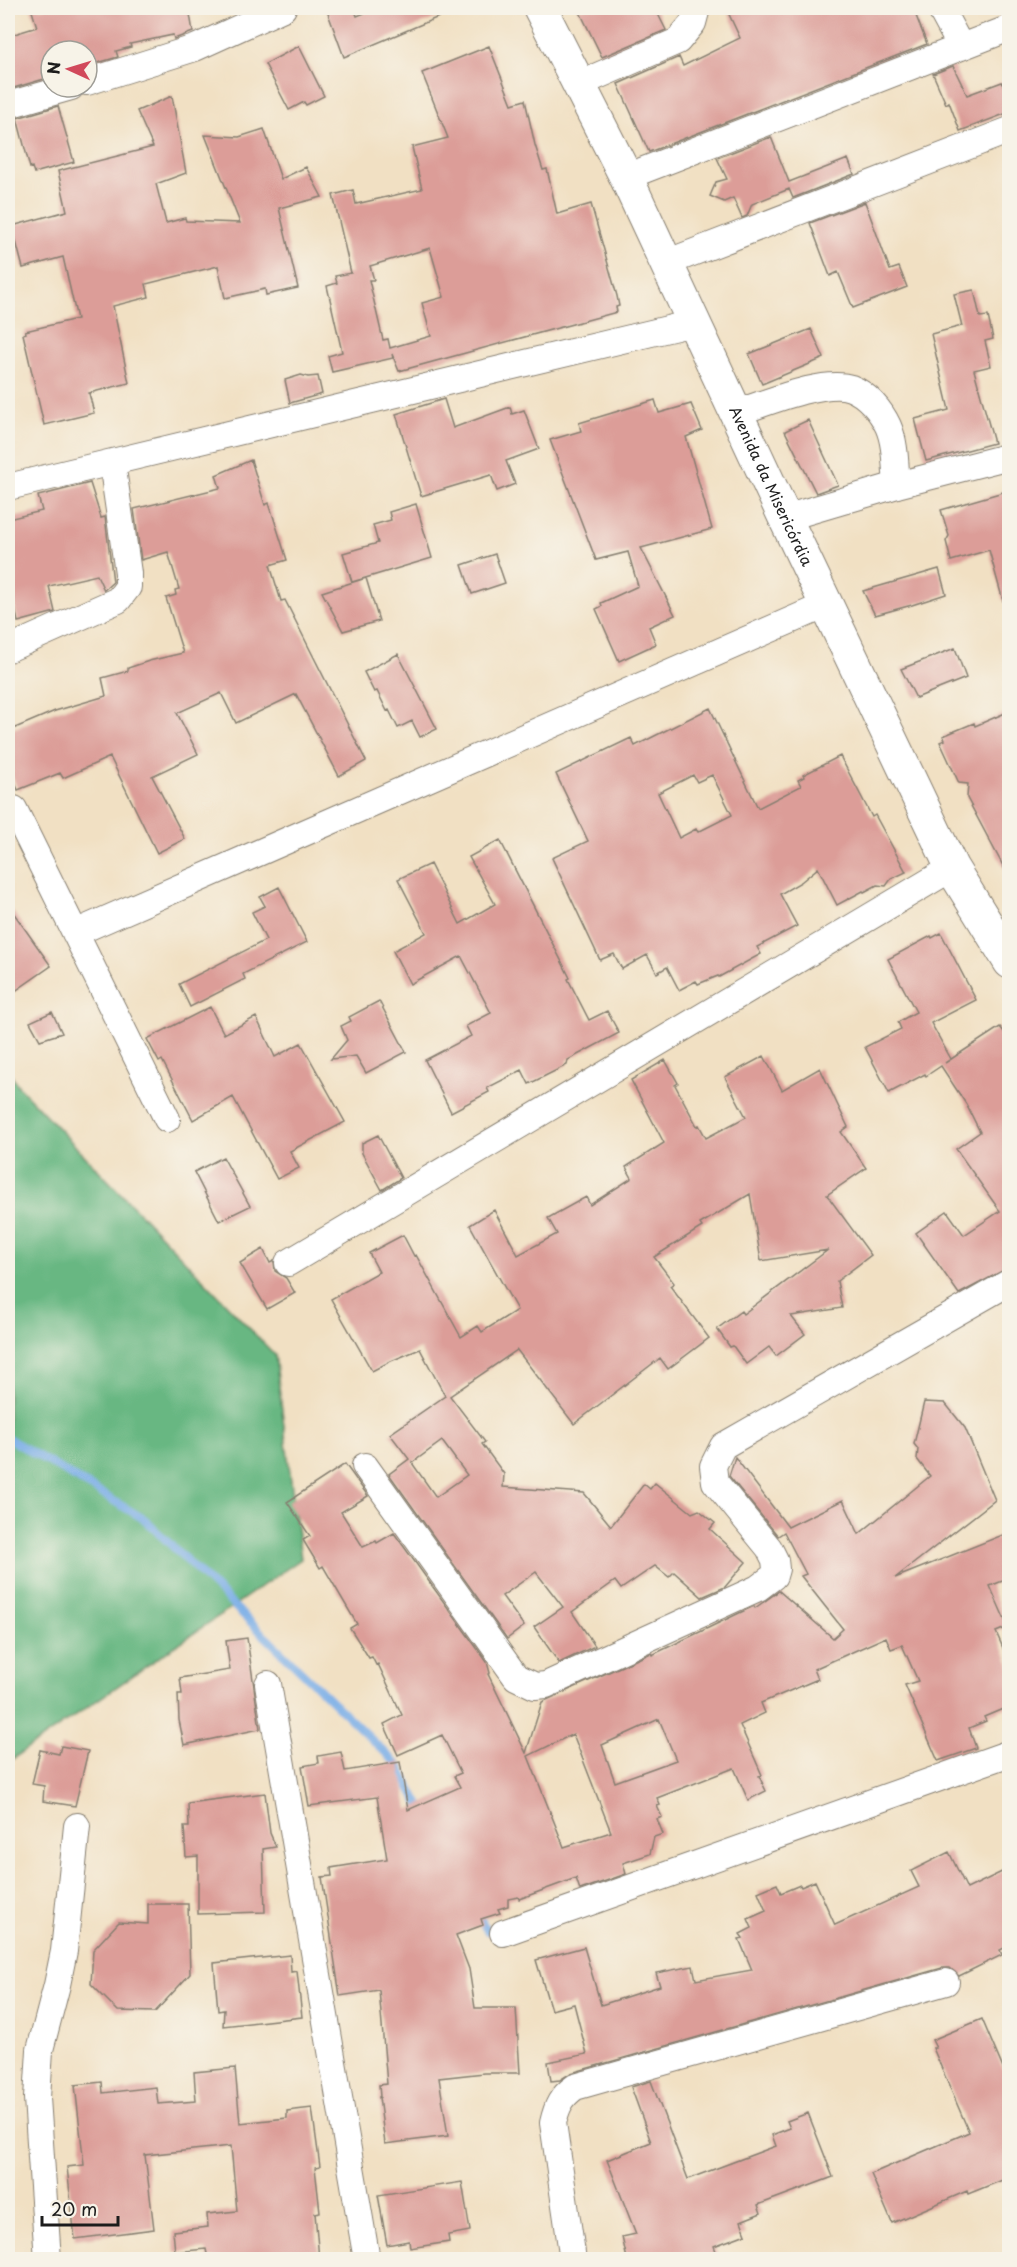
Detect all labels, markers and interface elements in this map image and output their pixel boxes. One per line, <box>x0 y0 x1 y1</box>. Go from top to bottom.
north arrow <box>39 39 99 99</box>
text: N <box>41 61 65 75</box>
street label: Avenida da Misericórdia <box>724 402 819 570</box>
scale bar <box>42 2189 118 2227</box>
text: 20 m <box>51 2195 97 2222</box>

